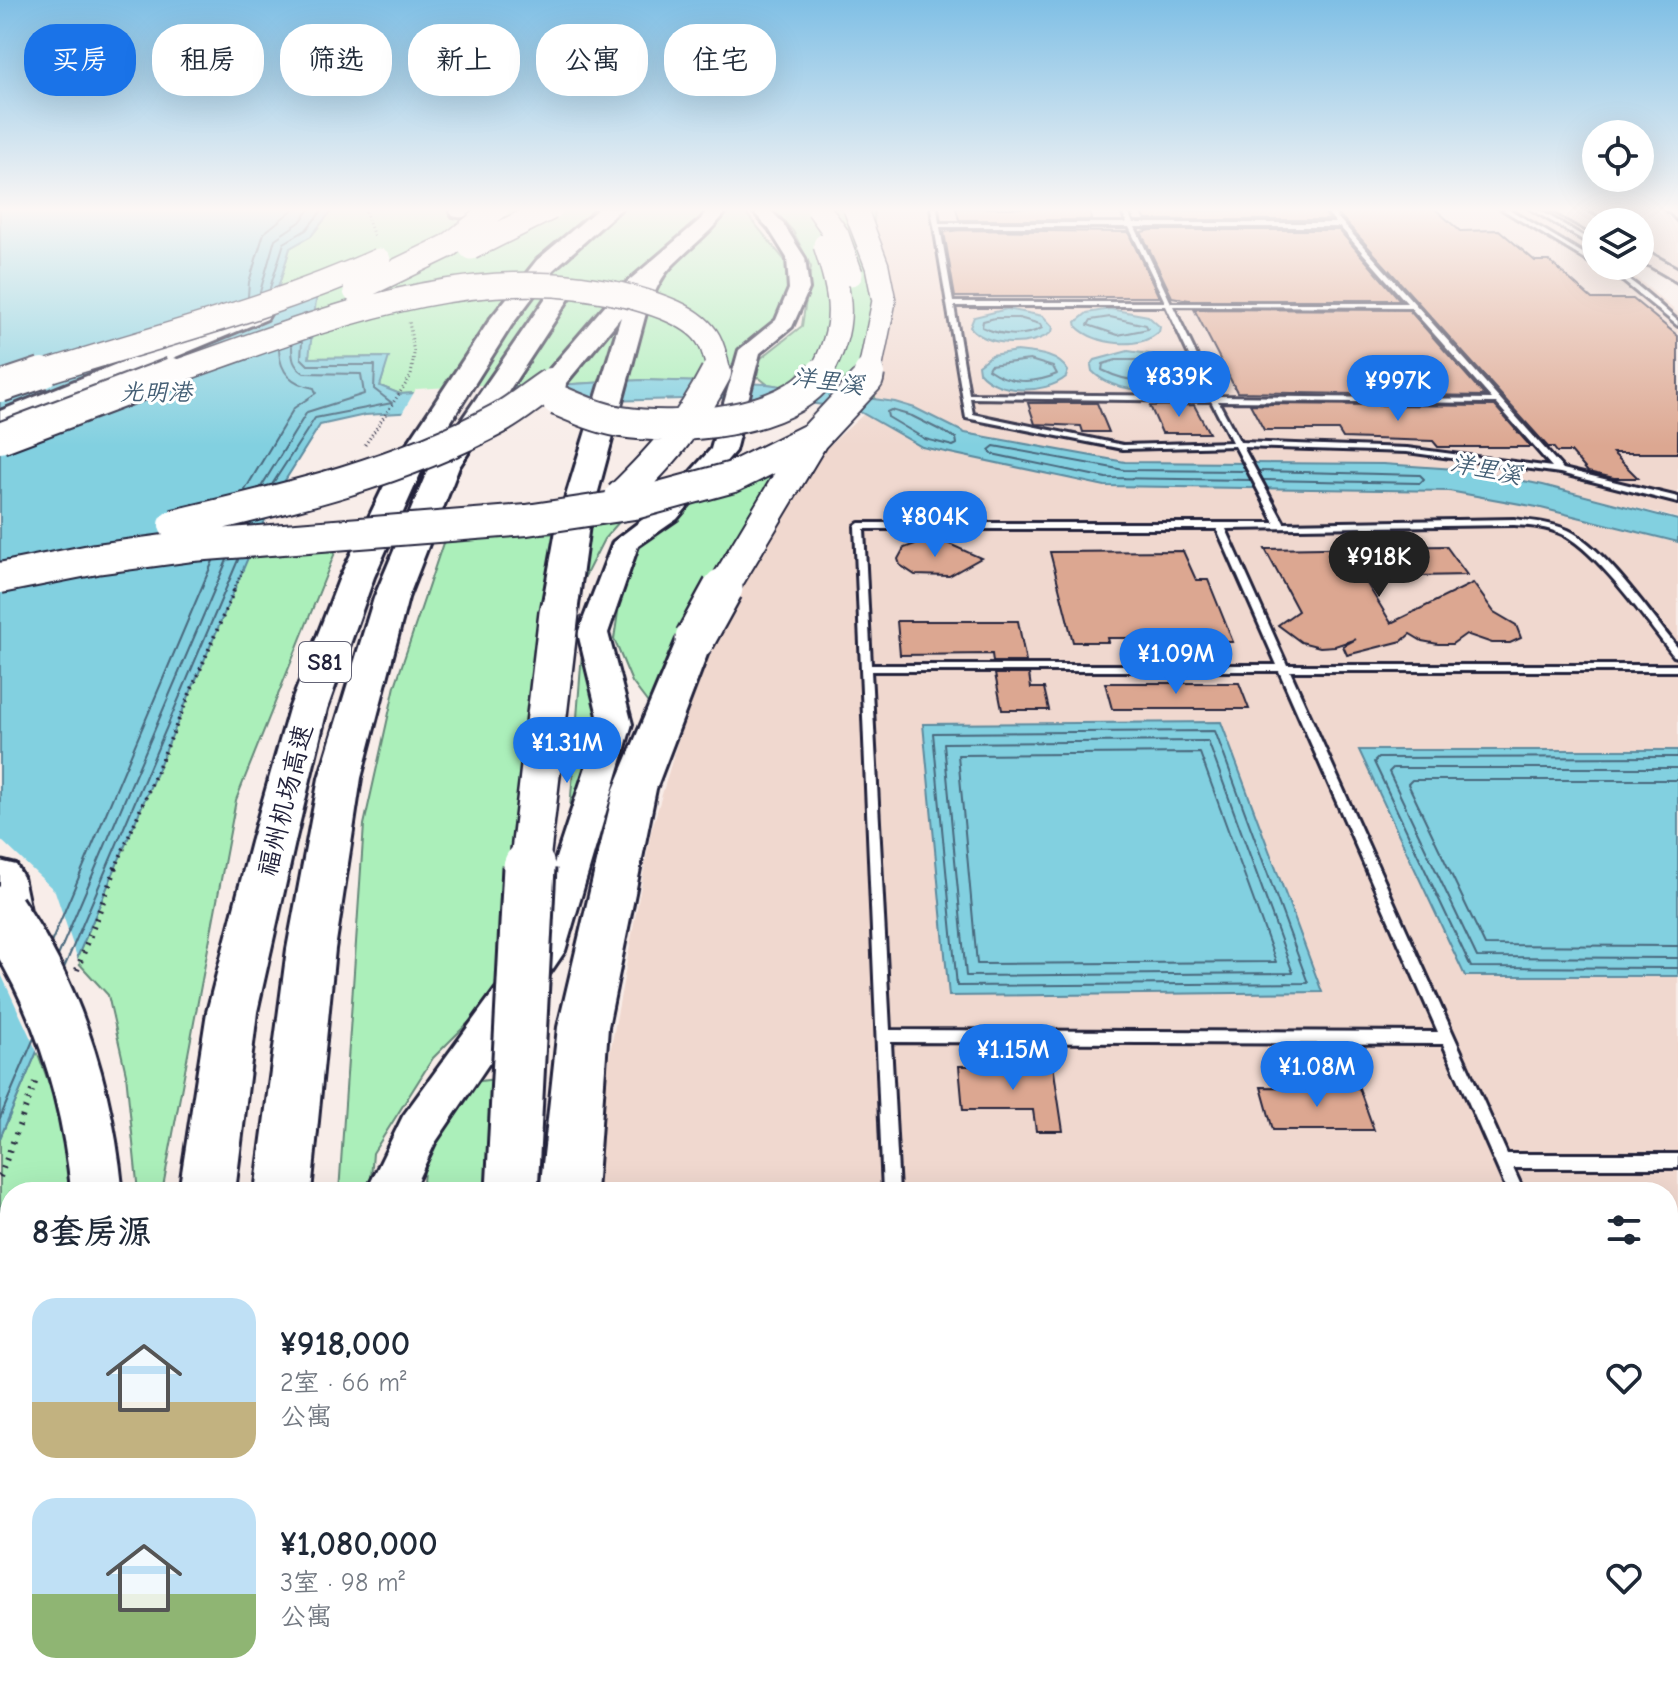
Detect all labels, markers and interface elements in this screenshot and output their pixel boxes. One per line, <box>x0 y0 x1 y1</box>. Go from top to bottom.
chip: 买房 <box>24 24 136 96</box>
chip: 租房 <box>152 24 264 96</box>
chip: 筛选 <box>280 24 392 96</box>
chip: 新上 <box>408 24 520 96</box>
chip: 公寓 <box>536 24 648 96</box>
chip: 住宅 <box>664 24 776 96</box>
map controls <box>1582 120 1654 280</box>
button: locate <box>1582 120 1654 192</box>
button: layers <box>1582 208 1654 280</box>
pin: ¥839K <box>1123 351 1235 419</box>
pin: ¥997K <box>1342 355 1454 423</box>
water label: 洋里溪 <box>790 362 868 400</box>
text: ¥839K <box>1145 362 1213 392</box>
text: ¥997K <box>1365 366 1431 396</box>
water label: 光明港 <box>120 378 194 406</box>
water label: 洋里溪 <box>1448 448 1526 490</box>
pin: ¥804K <box>879 491 991 559</box>
text: ¥804K <box>901 502 969 532</box>
pin: ¥918K <box>1323 531 1435 599</box>
text: ¥918K <box>1347 542 1411 572</box>
pin: ¥1.09M <box>1111 628 1241 696</box>
text: ¥1.09M <box>1137 639 1215 669</box>
road number: S81 <box>299 642 351 682</box>
pin: ¥1.31M <box>502 717 632 785</box>
street label: 福州机场高速 <box>253 721 319 880</box>
text: ¥1.31M <box>531 728 603 758</box>
pin: ¥1.15M <box>948 1024 1078 1092</box>
text: ¥1.15M <box>977 1035 1049 1065</box>
pin: ¥1.08M <box>1252 1041 1382 1109</box>
text: ¥1.08M <box>1279 1052 1355 1082</box>
icon: filters <box>1602 1208 1646 1252</box>
text: 8套房源 <box>32 1212 151 1252</box>
text: ¥918,000 <box>280 1324 410 1364</box>
icon: home <box>96 1330 192 1426</box>
icon: heart <box>1602 1356 1646 1400</box>
text: 2室 · 66 m² <box>280 1368 406 1398</box>
text: 公寓 <box>280 1402 332 1432</box>
text: ¥1,080,000 <box>280 1524 438 1564</box>
icon: home <box>96 1530 192 1626</box>
icon: heart <box>1602 1556 1646 1600</box>
text: 3室 · 98 m² <box>280 1568 405 1598</box>
text: 公寓 <box>280 1602 332 1632</box>

